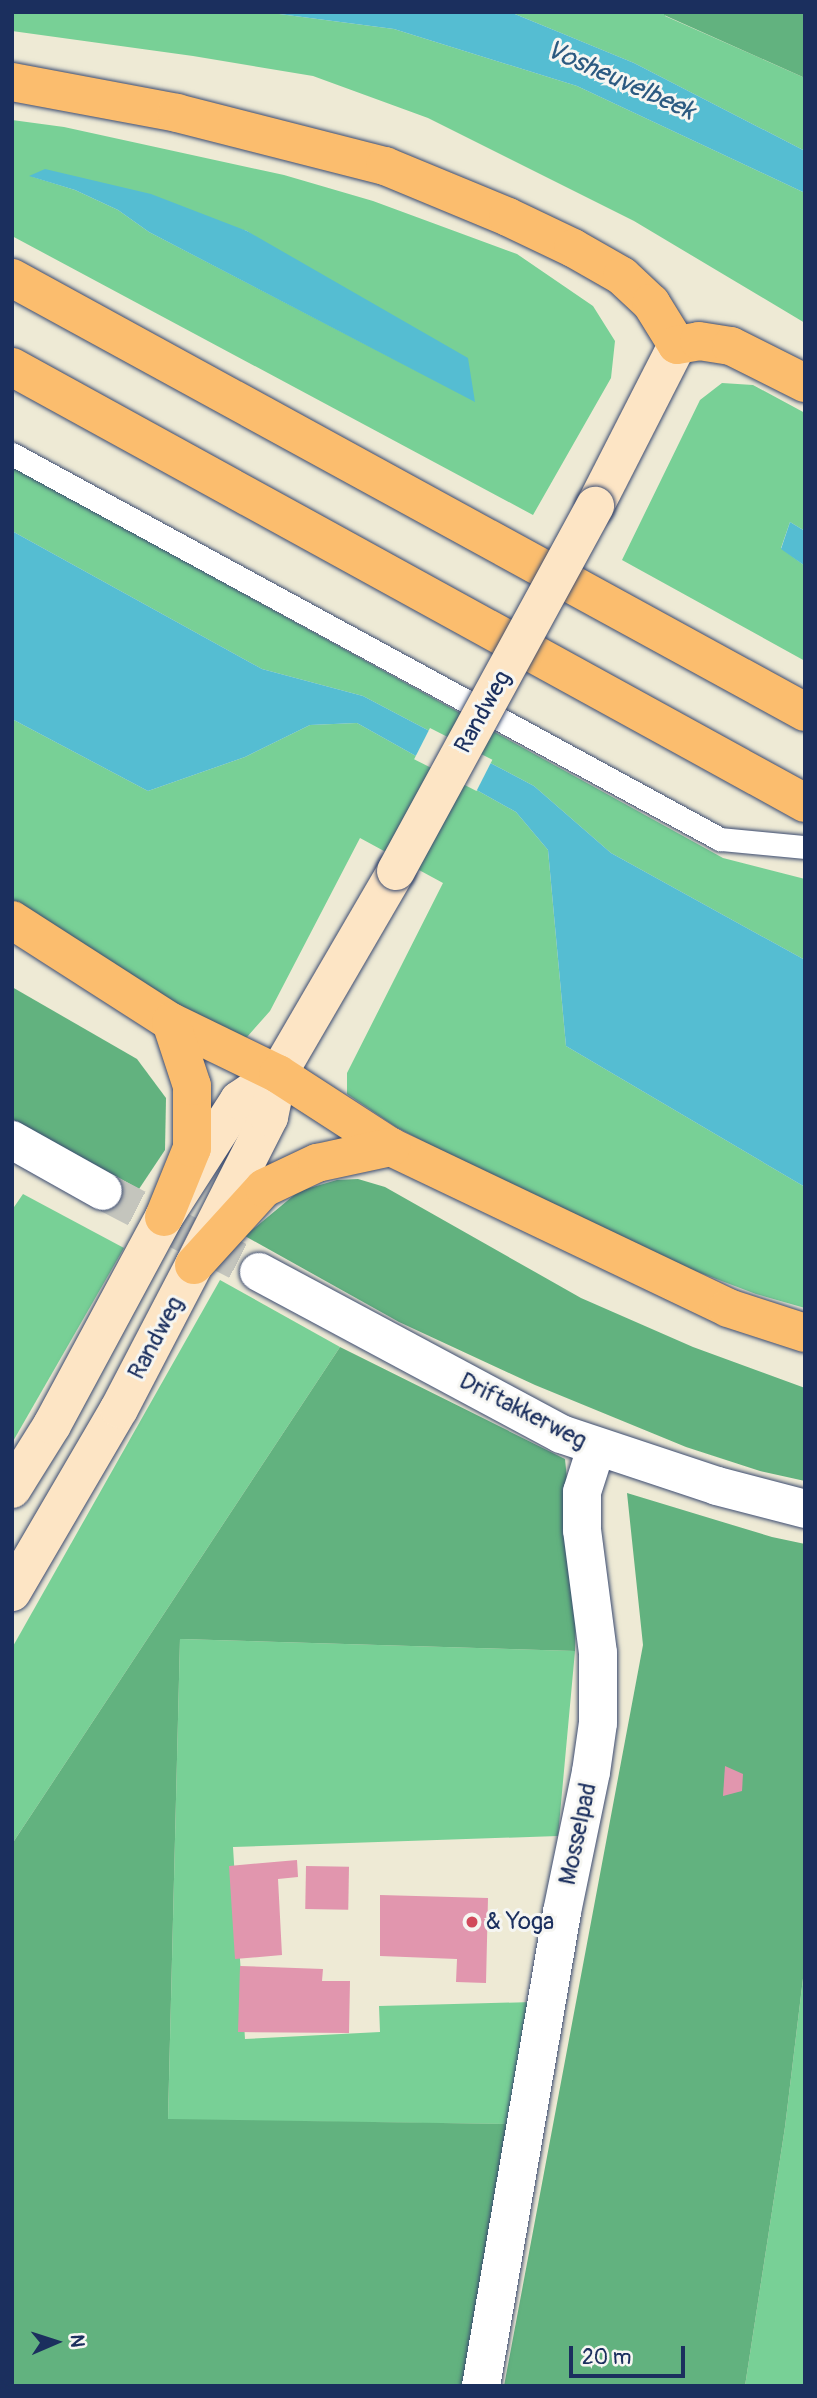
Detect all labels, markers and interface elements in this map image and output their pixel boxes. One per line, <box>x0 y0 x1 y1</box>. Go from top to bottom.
water label: Vosheuvelbeek <box>541 34 699 128</box>
street label: Randweg <box>449 666 517 758</box>
street label: Randweg <box>122 1292 190 1384</box>
street label: Driftakkerweg <box>455 1367 591 1455</box>
street label: Mosselpad <box>553 1780 603 1888</box>
place label: & Yoga <box>486 1908 554 1936</box>
marker: & Yoga <box>464 1914 480 1930</box>
north arrow <box>21 2307 91 2377</box>
scale bar <box>572 2332 688 2376</box>
text: N <box>65 2334 89 2348</box>
text: 20 m <box>582 2344 631 2371</box>

